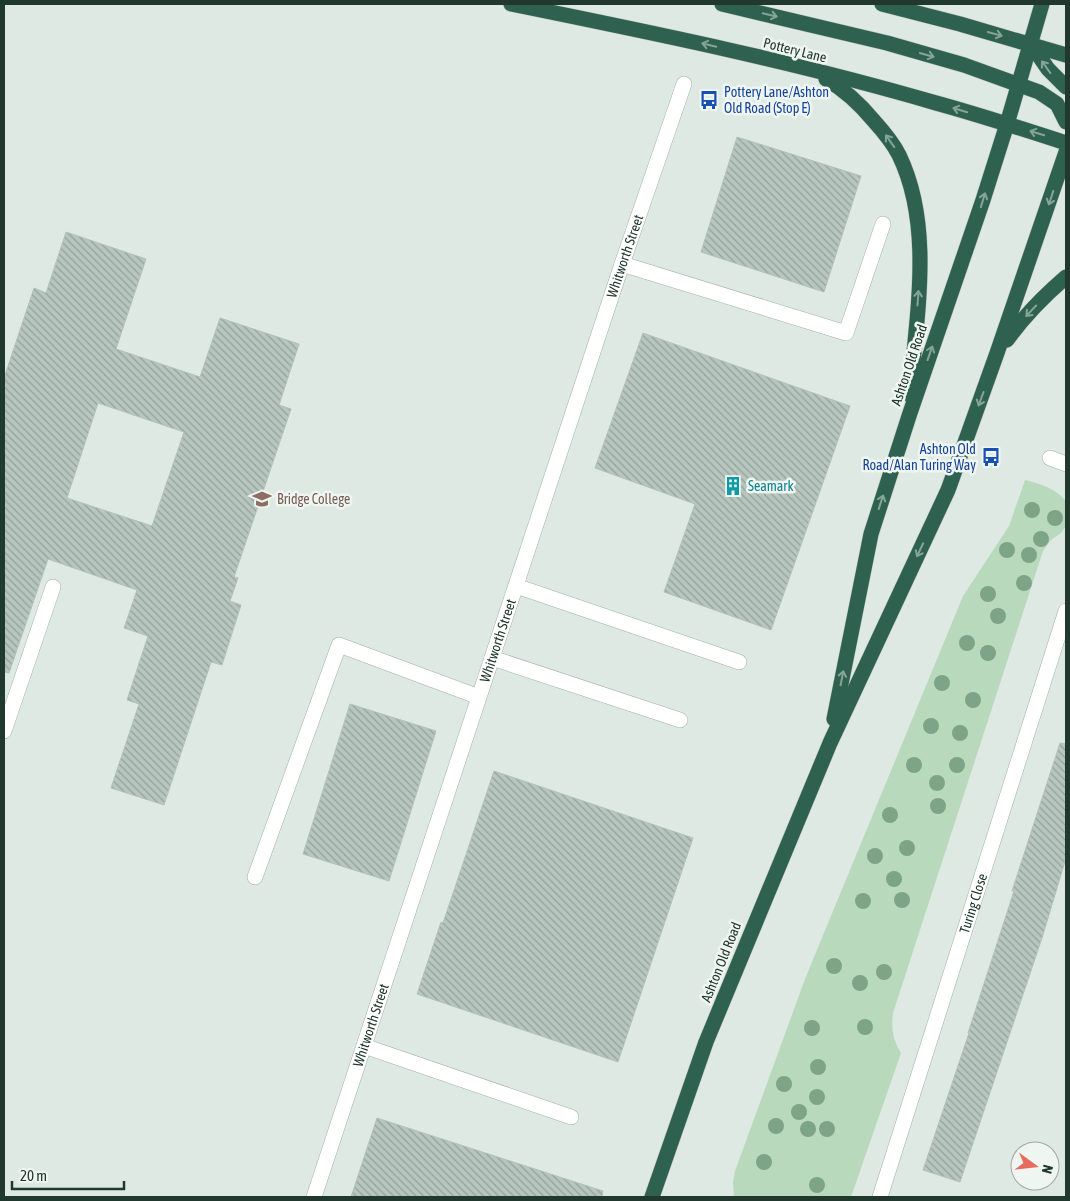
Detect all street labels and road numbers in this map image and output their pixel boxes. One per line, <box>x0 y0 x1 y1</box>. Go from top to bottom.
street label: Pottery Lane <box>762 34 828 66</box>
street label: Whitworth Street <box>603 212 646 300</box>
street label: Ashton Old Road <box>888 322 930 408</box>
street label: Whitworth Street <box>477 597 519 684</box>
street label: Turing Close <box>956 871 990 935</box>
street label: Ashton Old Road <box>698 920 744 1004</box>
street label: Whitworth Street <box>350 982 392 1069</box>

